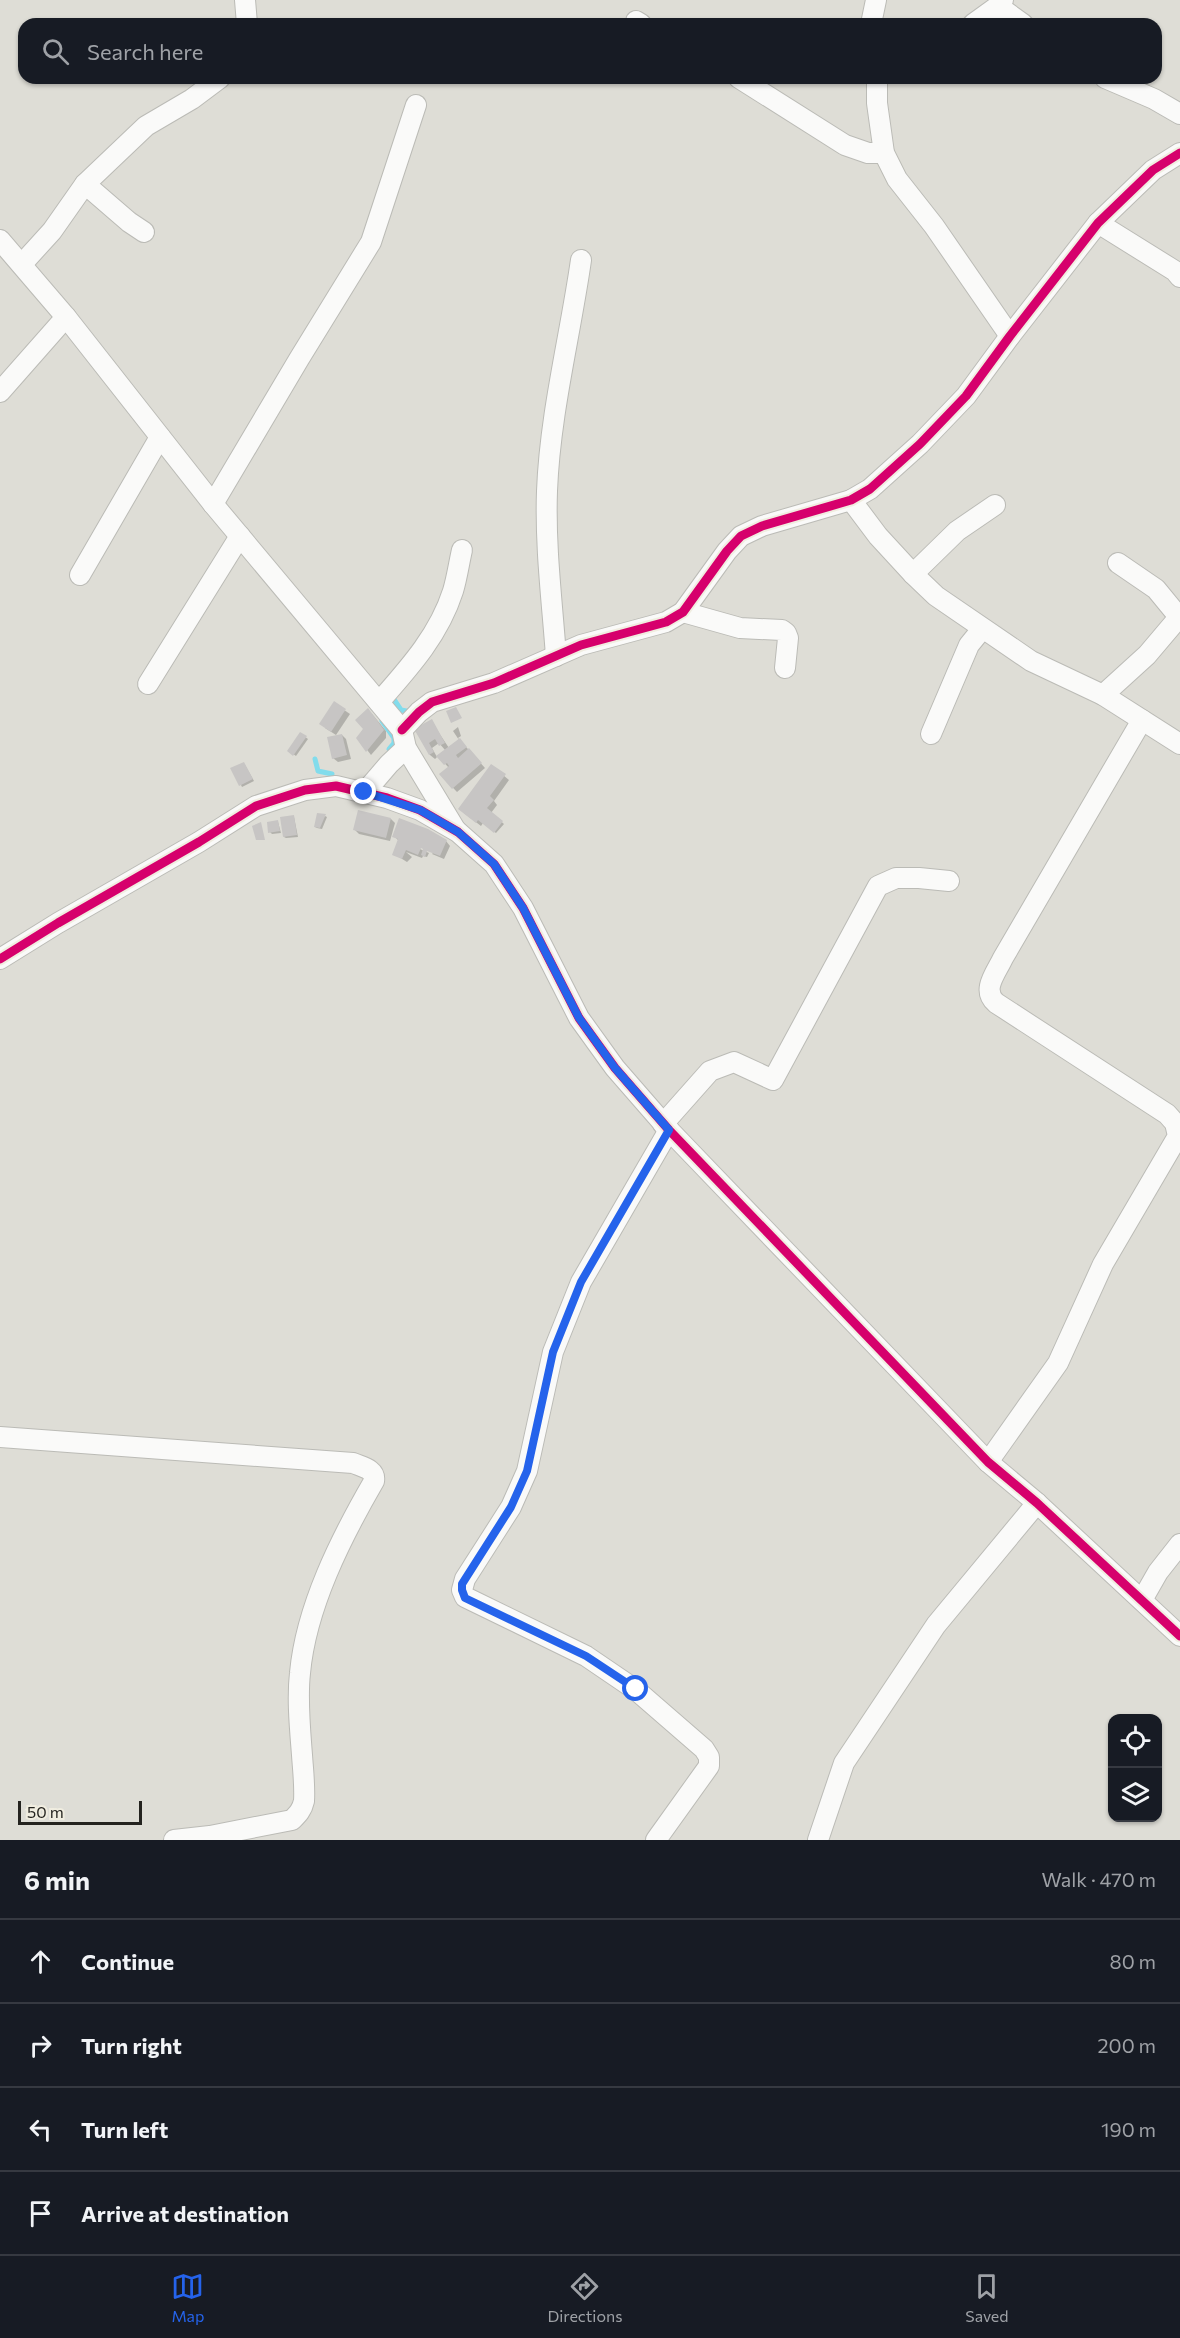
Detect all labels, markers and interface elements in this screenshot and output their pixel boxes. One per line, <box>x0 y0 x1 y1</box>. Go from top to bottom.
search box <box>18 18 1162 84</box>
icon: search <box>39 35 72 68</box>
text: Search here <box>87 38 203 65</box>
route end <box>350 778 376 804</box>
route start <box>622 1675 648 1701</box>
map controls <box>1108 1714 1162 1822</box>
button: locate <box>1108 1714 1162 1768</box>
button: layers <box>1108 1768 1162 1822</box>
scale bar <box>18 1798 142 1826</box>
text: 50 m <box>27 1802 64 1821</box>
text: 6 min <box>24 1864 90 1895</box>
text: Walk · 470 m <box>1041 1867 1156 1891</box>
icon: ahead <box>24 1945 57 1978</box>
text: Continue <box>81 1948 174 1975</box>
text: 80 m <box>1110 1949 1156 1973</box>
icon: right <box>24 2029 57 2062</box>
text: Turn right <box>81 2032 182 2059</box>
text: 200 m <box>1098 2033 1156 2057</box>
icon: left <box>24 2113 57 2146</box>
text: Turn left <box>81 2116 168 2143</box>
text: 190 m <box>1101 2117 1156 2141</box>
icon: arrive <box>24 2197 57 2230</box>
text: Arrive at destination <box>81 2200 289 2227</box>
tab: Map <box>171 2270 204 2325</box>
tab: Directions <box>547 2270 622 2325</box>
tab: Saved <box>965 2270 1009 2325</box>

